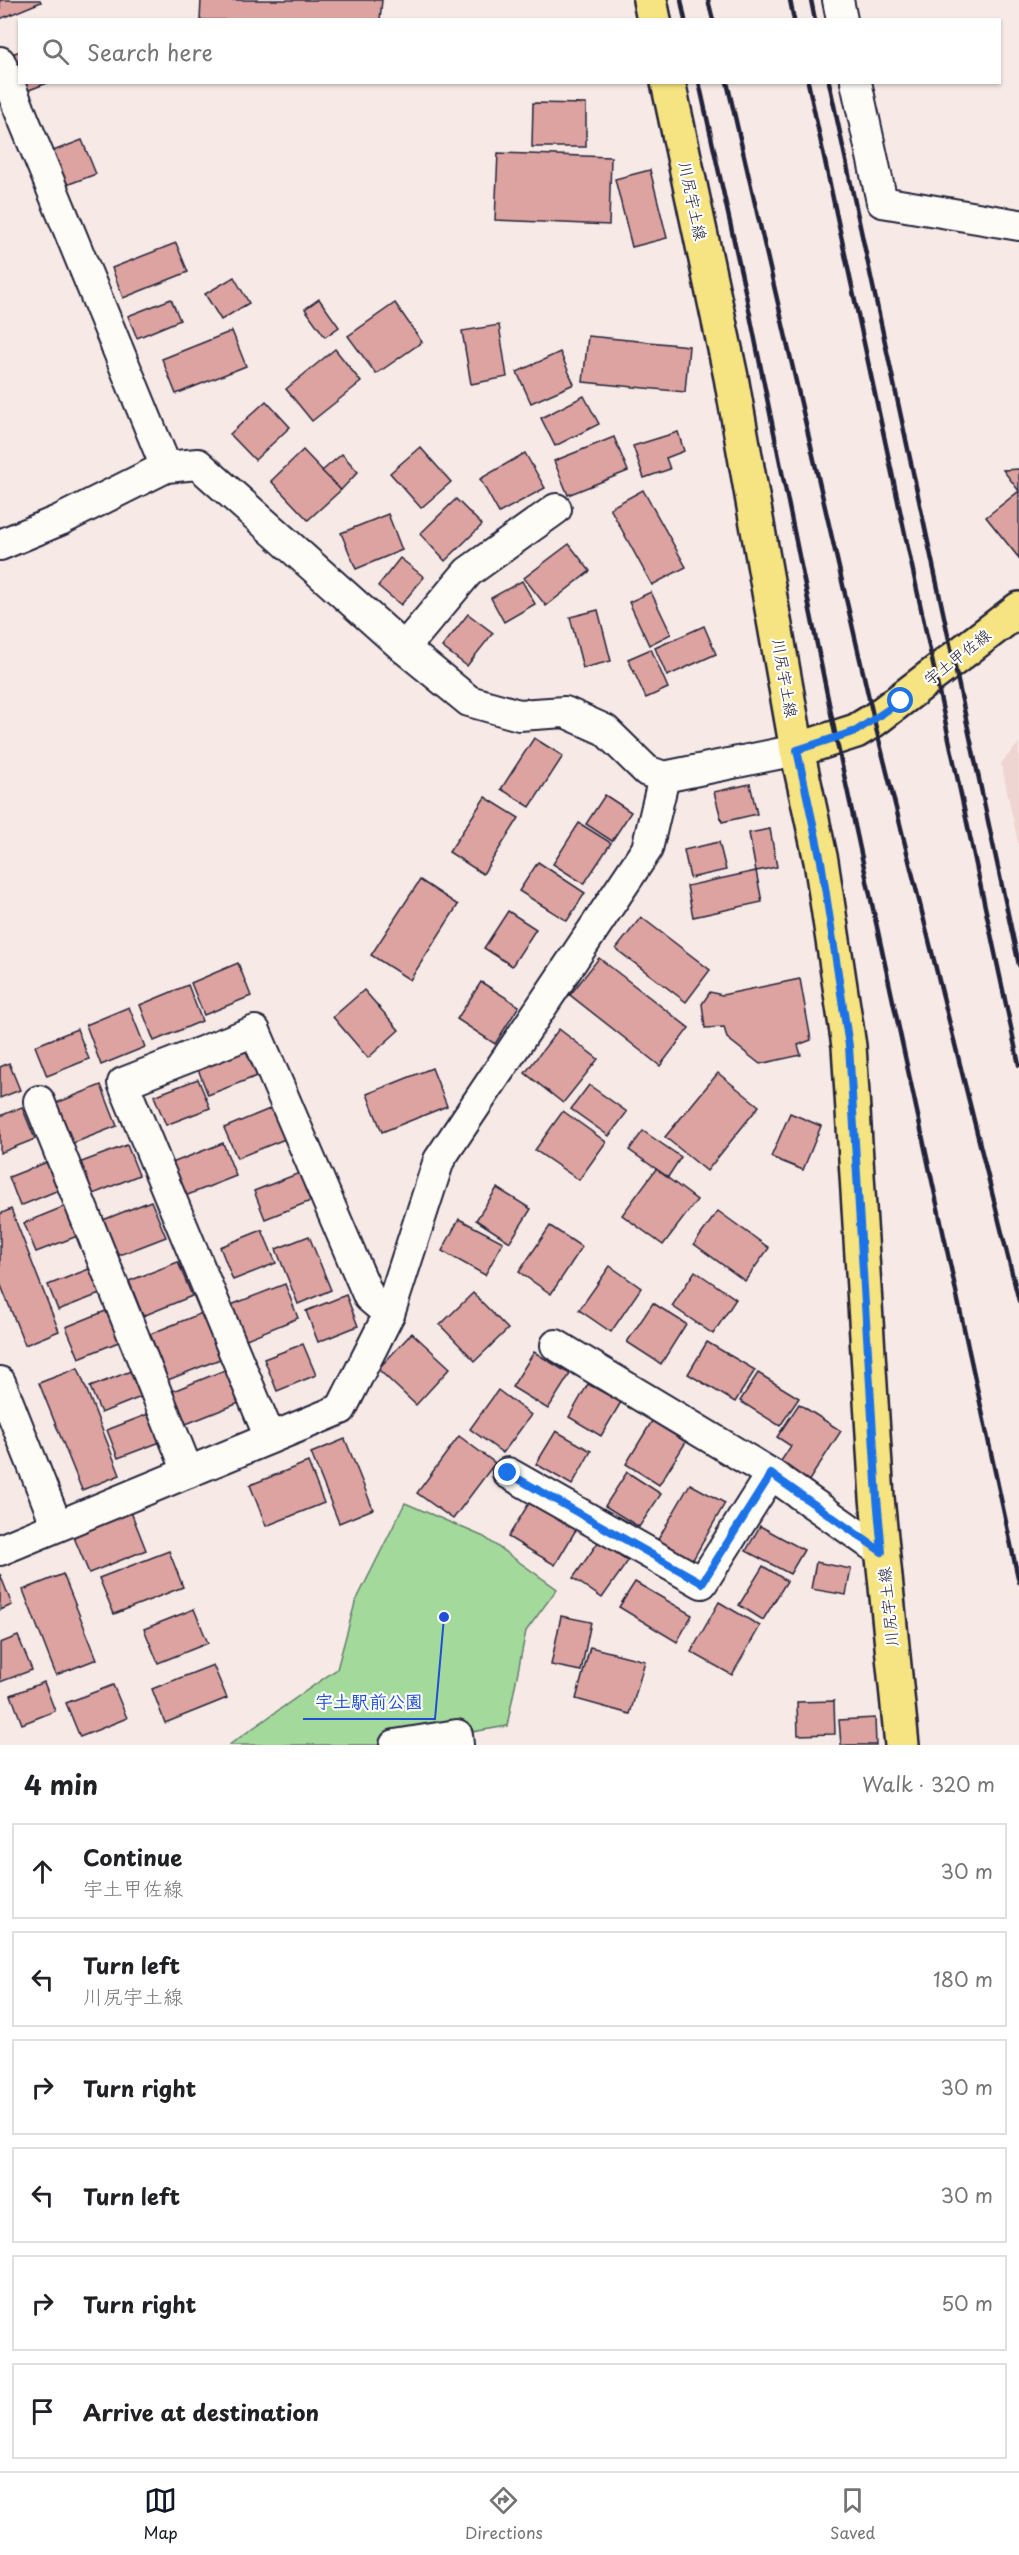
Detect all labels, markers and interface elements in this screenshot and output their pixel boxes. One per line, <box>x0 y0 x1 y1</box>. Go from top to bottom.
search box <box>18 18 1001 84</box>
icon: search <box>39 35 72 68</box>
text: Search here <box>87 35 213 68</box>
street label: 川尻宇土線 <box>674 159 714 242</box>
street label: 宇土甲佐線 <box>917 622 995 690</box>
street label: 川尻宇土線 <box>767 636 805 719</box>
route start <box>887 687 913 713</box>
route end <box>494 1459 520 1485</box>
street label: 川尻宇土線 <box>871 1566 903 1648</box>
callout: 宇土駅前公園 <box>303 1683 435 1719</box>
text: 宇土駅前公園 <box>315 1687 423 1714</box>
text: 4 min <box>24 1765 98 1804</box>
text: Walk · 320 m <box>862 1769 995 1799</box>
text: Continue <box>83 1840 182 1873</box>
icon: ahead <box>26 1855 59 1888</box>
text: 30 m <box>940 1856 993 1886</box>
text: 宇土甲佐線 <box>83 1873 183 1903</box>
text: Turn left <box>83 1948 180 1981</box>
icon: left <box>26 1963 59 1996</box>
text: 180 m <box>933 1964 993 1994</box>
text: 川尻宇土線 <box>83 1981 183 2011</box>
icon: right <box>26 2071 59 2104</box>
text: Turn right <box>83 2071 196 2104</box>
text: 30 m <box>940 2072 993 2102</box>
icon: left <box>26 2179 59 2212</box>
text: Turn left <box>83 2179 180 2212</box>
text: 30 m <box>940 2180 993 2210</box>
icon: right <box>26 2287 59 2320</box>
text: Turn right <box>83 2287 196 2320</box>
text: 50 m <box>941 2288 993 2318</box>
icon: arrive <box>26 2395 59 2428</box>
text: Arrive at destination <box>83 2395 319 2428</box>
tab: Map <box>144 2484 178 2544</box>
tab: Directions <box>465 2484 543 2544</box>
tab: Saved <box>830 2484 875 2544</box>

